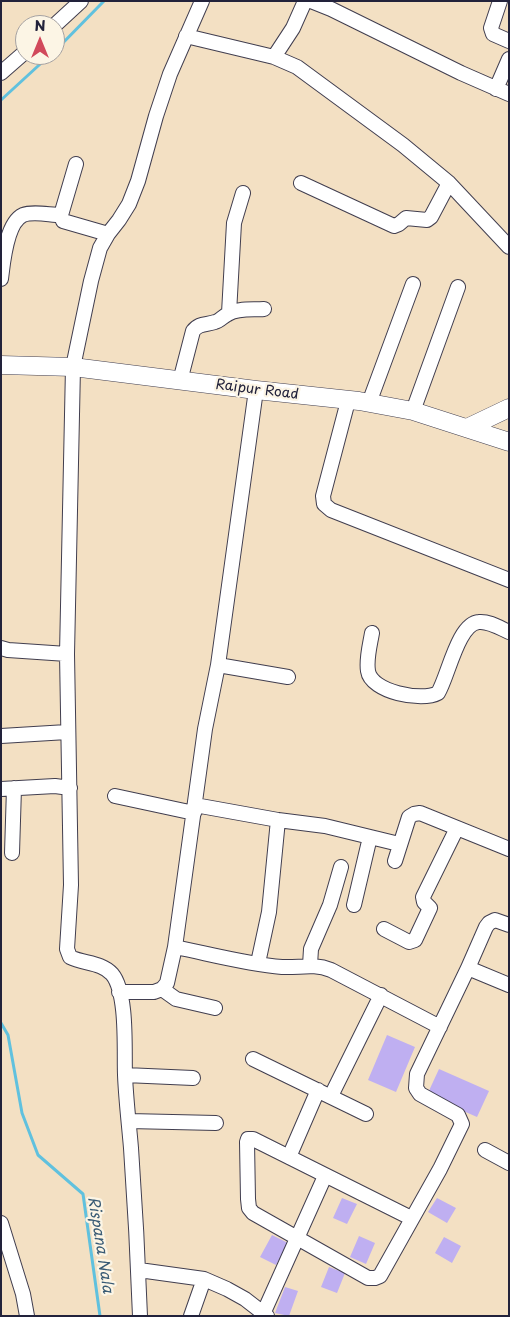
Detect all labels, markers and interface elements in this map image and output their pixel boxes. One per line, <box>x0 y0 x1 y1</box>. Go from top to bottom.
north arrow <box>15 15 65 65</box>
text: N <box>34 15 46 36</box>
street label: Raipur Road <box>214 377 300 403</box>
water label: Rispana Nala <box>83 1196 117 1294</box>

